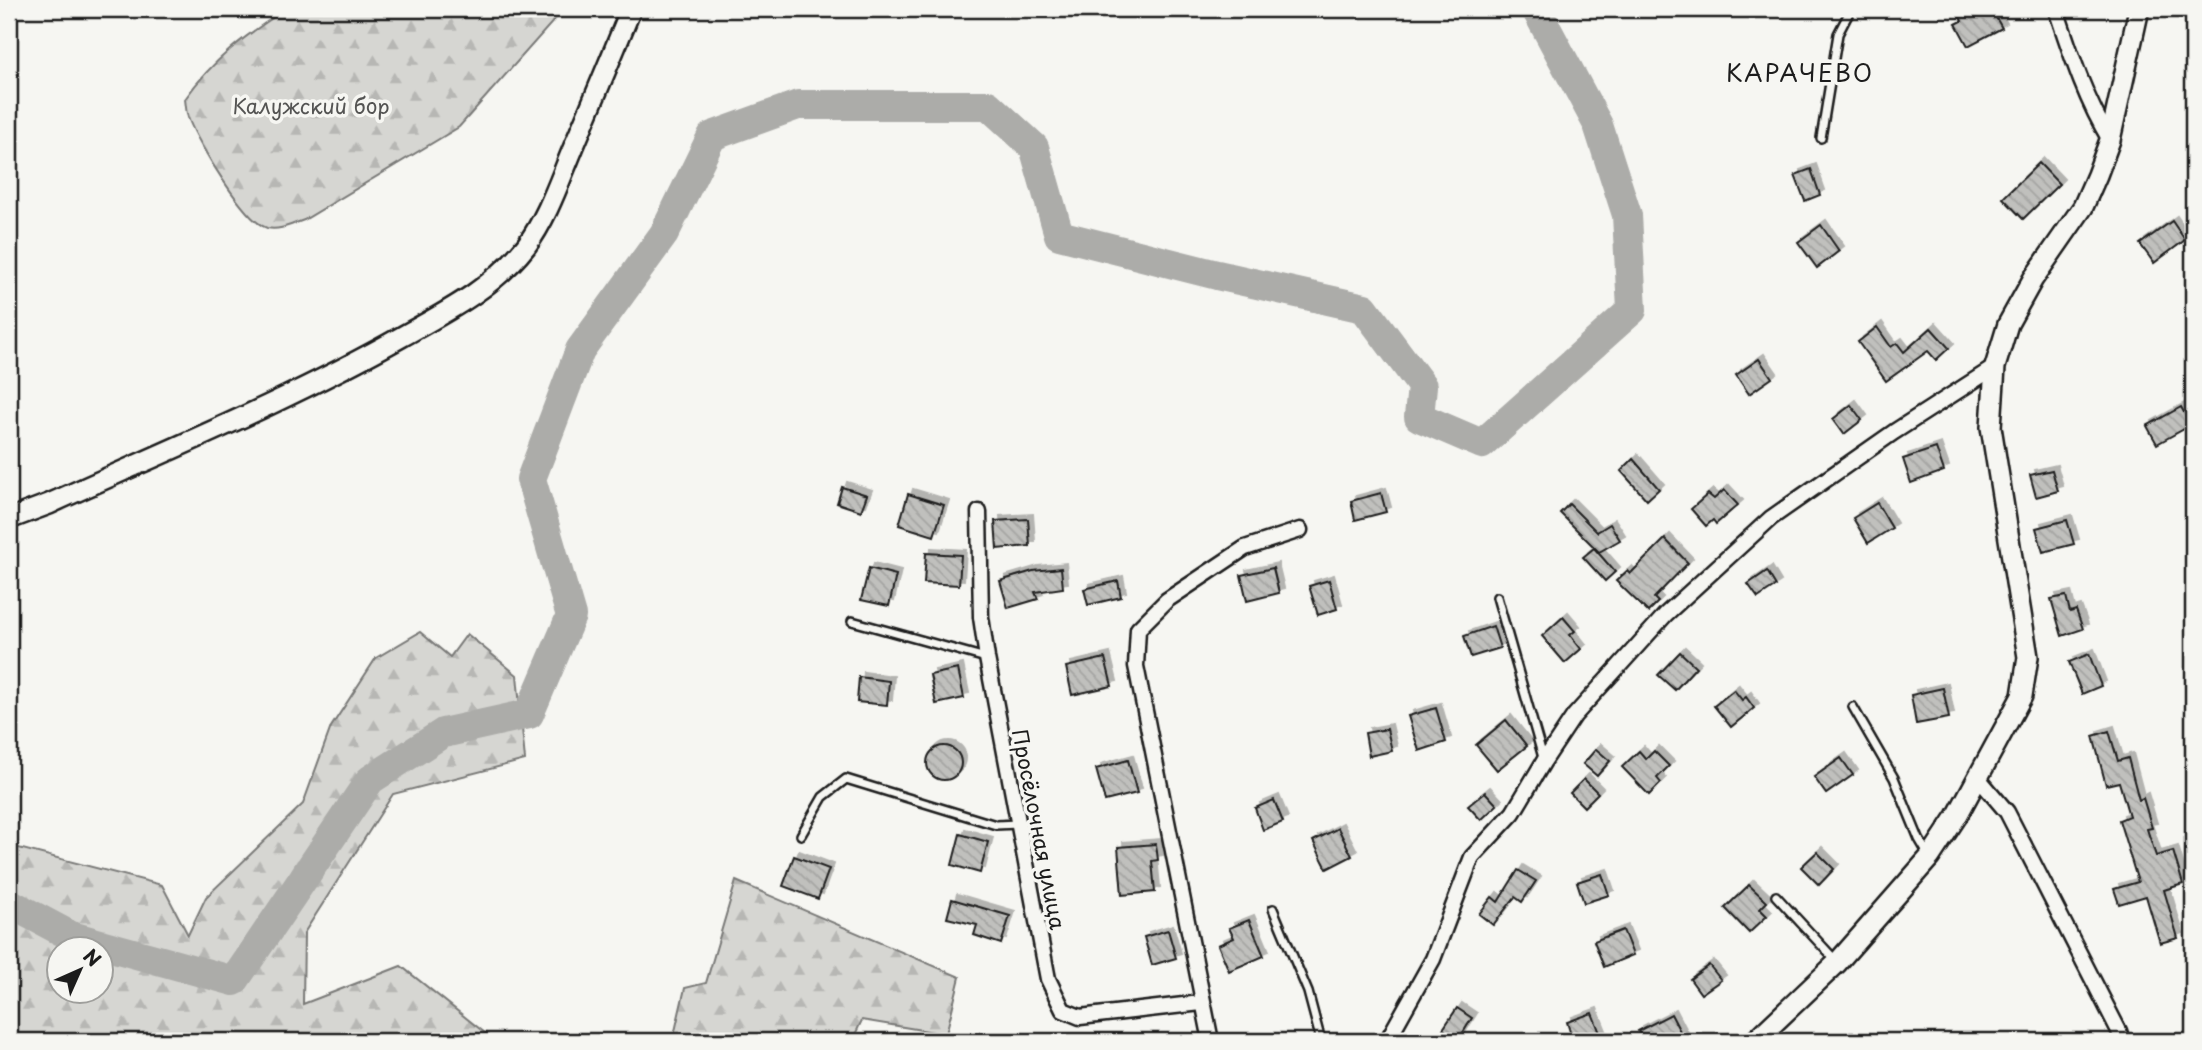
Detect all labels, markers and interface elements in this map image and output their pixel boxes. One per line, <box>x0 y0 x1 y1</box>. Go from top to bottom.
district label: КАРАЧЕВО <box>1726 54 1874 90</box>
park label: Калужский бор <box>232 89 390 121</box>
street label: Просёлочная улица <box>1005 726 1075 933</box>
north arrow <box>46 934 116 1004</box>
text: N <box>78 942 108 972</box>

